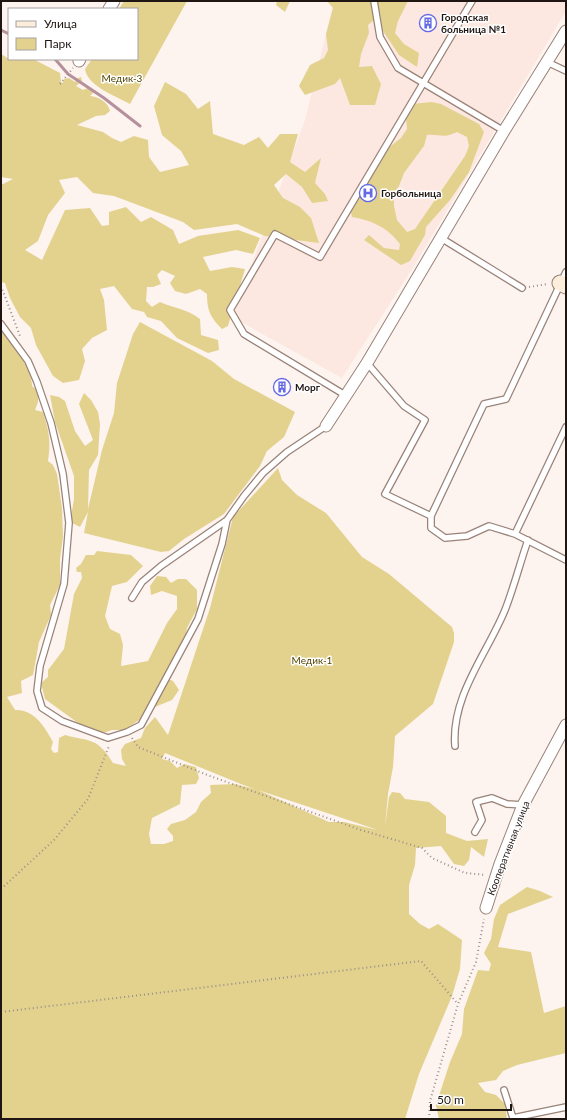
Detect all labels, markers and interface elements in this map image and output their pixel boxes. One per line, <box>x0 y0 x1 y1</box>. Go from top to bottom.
legend <box>8 8 138 60</box>
place label: Городская больница №1 <box>441 11 506 35</box>
building icon: Городская больница №1 <box>418 13 438 33</box>
text: Улица <box>44 16 77 31</box>
text: Парк <box>44 36 72 51</box>
park label: Медик-3 <box>102 72 143 84</box>
hospital icon: Горбольница <box>358 183 378 203</box>
place label: Горбольница <box>381 187 441 199</box>
building icon: Морг <box>272 377 292 397</box>
place label: Морг <box>295 381 321 393</box>
park label: Медик-1 <box>292 654 333 666</box>
street label: Кооперативная улица <box>484 799 532 897</box>
scale bar <box>431 1086 511 1112</box>
text: 50 m <box>437 1092 464 1107</box>

